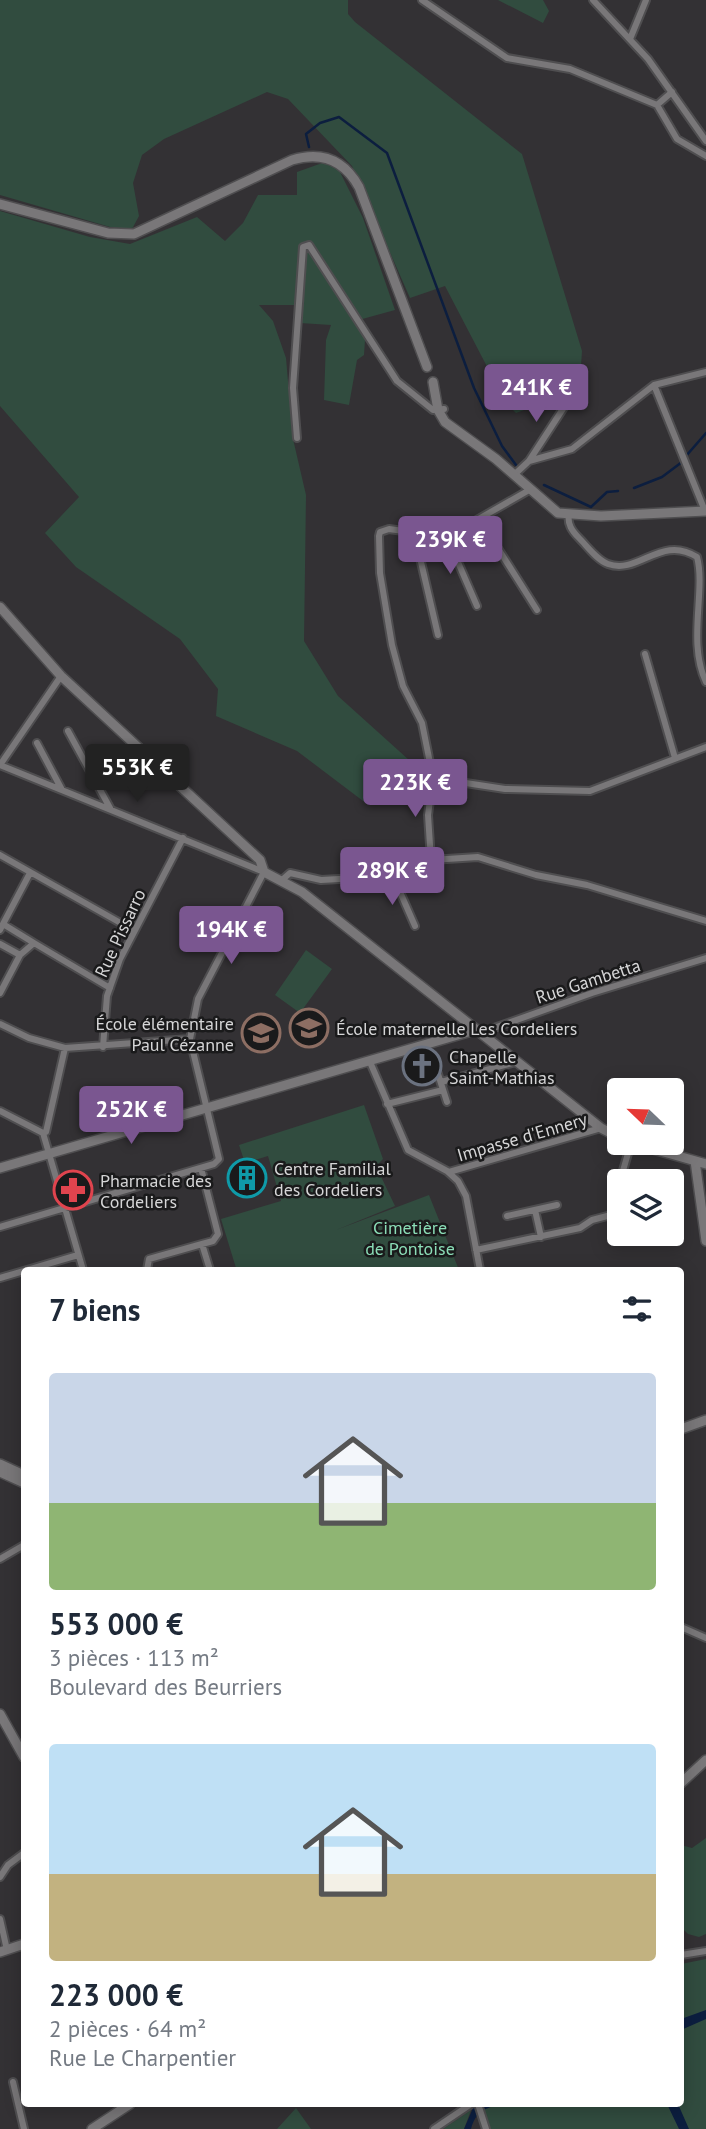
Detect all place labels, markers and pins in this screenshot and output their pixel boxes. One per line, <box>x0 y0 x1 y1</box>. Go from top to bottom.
pin: 241K € <box>479 364 593 424</box>
pin: 239K € <box>393 516 507 576</box>
pin: 553K € <box>80 744 194 804</box>
pin: 223K € <box>358 760 472 819</box>
pin: 289K € <box>335 848 449 907</box>
pin: 194K € <box>174 906 288 966</box>
school or university icon: École maternelle Les Cordeliers <box>288 1007 330 1049</box>
place label: École élémentaire Paul Cézanne <box>96 1012 234 1056</box>
school or university icon: École élémentaire Paul Cézanne <box>240 1012 282 1054</box>
place label: École maternelle Les Cordeliers <box>336 1017 577 1040</box>
church icon: Chapelle Saint-Mathias <box>401 1045 443 1087</box>
place label: Chapelle Saint-Mathias <box>449 1045 555 1089</box>
pin: 252K € <box>74 1086 188 1146</box>
building icon: Centre Familial des Cordeliers <box>226 1157 268 1199</box>
place label: Centre Familial des Cordeliers <box>274 1157 391 1201</box>
pharmacy icon: Pharmacie des Cordeliers <box>52 1169 94 1211</box>
place label: Pharmacie des Cordeliers <box>100 1169 212 1213</box>

